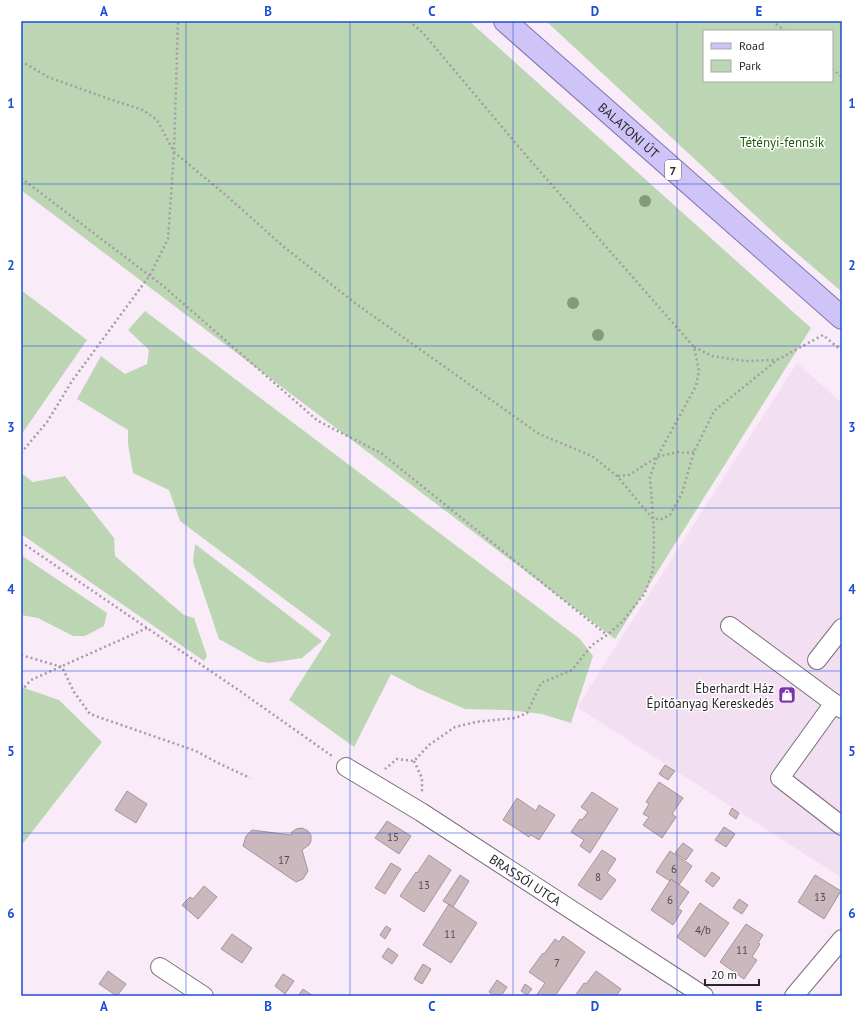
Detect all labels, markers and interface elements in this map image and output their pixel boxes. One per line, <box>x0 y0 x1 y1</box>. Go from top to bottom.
text: A <box>100 3 108 20</box>
text: B <box>264 3 272 20</box>
text: C <box>428 3 436 20</box>
text: D <box>591 3 599 20</box>
text: E <box>756 3 763 20</box>
legend <box>703 30 833 82</box>
text: Road <box>739 38 764 53</box>
text: Park <box>739 58 761 73</box>
text: 1 <box>7 95 15 112</box>
text: 1 <box>848 95 856 112</box>
street label: BALATONI ÚT <box>595 99 663 162</box>
park label: Tétényi-fennsík <box>740 134 825 151</box>
road number: 7 <box>665 160 681 180</box>
text: 2 <box>7 257 15 274</box>
text: 2 <box>848 257 856 274</box>
text: 3 <box>7 419 15 436</box>
text: 3 <box>848 419 856 436</box>
text: 4 <box>7 581 15 598</box>
text: 4 <box>848 581 856 598</box>
place label: Éberhardt Ház Építőanyag Kereskedés <box>647 680 774 712</box>
shop icon: Éberhardt Ház Építőanyag Kereskedés <box>777 685 797 705</box>
text: 5 <box>7 743 15 760</box>
text: 5 <box>848 743 856 760</box>
house number: 15 <box>387 830 399 844</box>
street label: BRASSÓI UTCA <box>486 850 565 910</box>
house number: 17 <box>278 853 290 867</box>
house number: 6 <box>671 862 677 876</box>
house number: 8 <box>595 870 601 884</box>
house number: 13 <box>418 878 430 892</box>
house number: 13 <box>814 890 826 904</box>
house number: 6 <box>667 893 673 907</box>
text: 6 <box>7 905 15 922</box>
text: 6 <box>848 905 856 922</box>
house number: 4/b <box>695 923 711 937</box>
house number: 11 <box>444 927 456 941</box>
house number: 11 <box>736 943 748 957</box>
house number: 7 <box>554 956 560 970</box>
scale bar <box>705 961 759 987</box>
text: 20 m <box>711 967 737 982</box>
text: A <box>100 998 108 1015</box>
text: B <box>264 998 272 1015</box>
text: C <box>428 998 436 1015</box>
text: D <box>591 998 599 1015</box>
text: E <box>756 998 763 1015</box>

